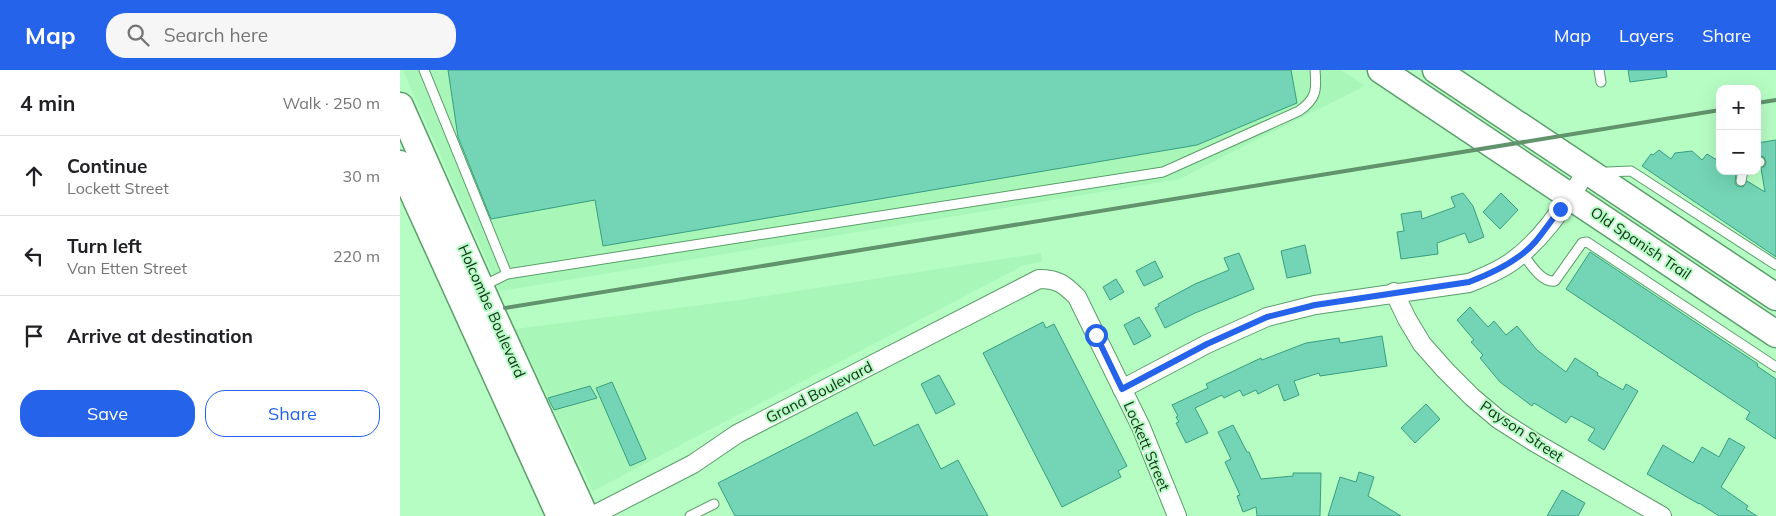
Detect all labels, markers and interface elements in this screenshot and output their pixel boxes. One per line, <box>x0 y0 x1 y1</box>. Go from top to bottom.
search box <box>106 13 456 58</box>
text: Map <box>25 20 76 50</box>
icon: search <box>124 21 152 49</box>
text: Search here <box>164 23 268 47</box>
text: Map <box>1554 24 1591 47</box>
text: Layers <box>1619 24 1674 47</box>
text: Share <box>1702 24 1751 47</box>
map controls <box>1716 85 1761 175</box>
button: + <box>1716 85 1761 130</box>
text: 4 min <box>20 90 75 116</box>
text: Walk · 250 m <box>282 93 380 113</box>
button: − <box>1716 130 1761 175</box>
text: Continue <box>67 154 147 178</box>
icon: ahead <box>20 162 48 190</box>
text: 30 m <box>343 166 380 186</box>
text: Lockett Street <box>67 178 169 198</box>
route end <box>1549 198 1572 221</box>
street label: Old Spanish Trail <box>1587 202 1695 284</box>
text: Turn left <box>67 234 142 258</box>
street label: Holcombe Boulevard <box>454 241 530 381</box>
icon: left <box>20 242 48 270</box>
text: 220 m <box>333 246 380 266</box>
text: Van Etten Street <box>67 258 187 278</box>
icon: arrive <box>20 322 48 350</box>
text: Arrive at destination <box>67 324 253 348</box>
route start <box>1085 324 1108 347</box>
street label: Grand Boulevard <box>762 357 876 427</box>
button: Save <box>20 390 195 437</box>
button: Share <box>205 390 380 437</box>
street label: Payson Street <box>1477 396 1567 466</box>
street label: Lockett Street <box>1120 398 1174 494</box>

